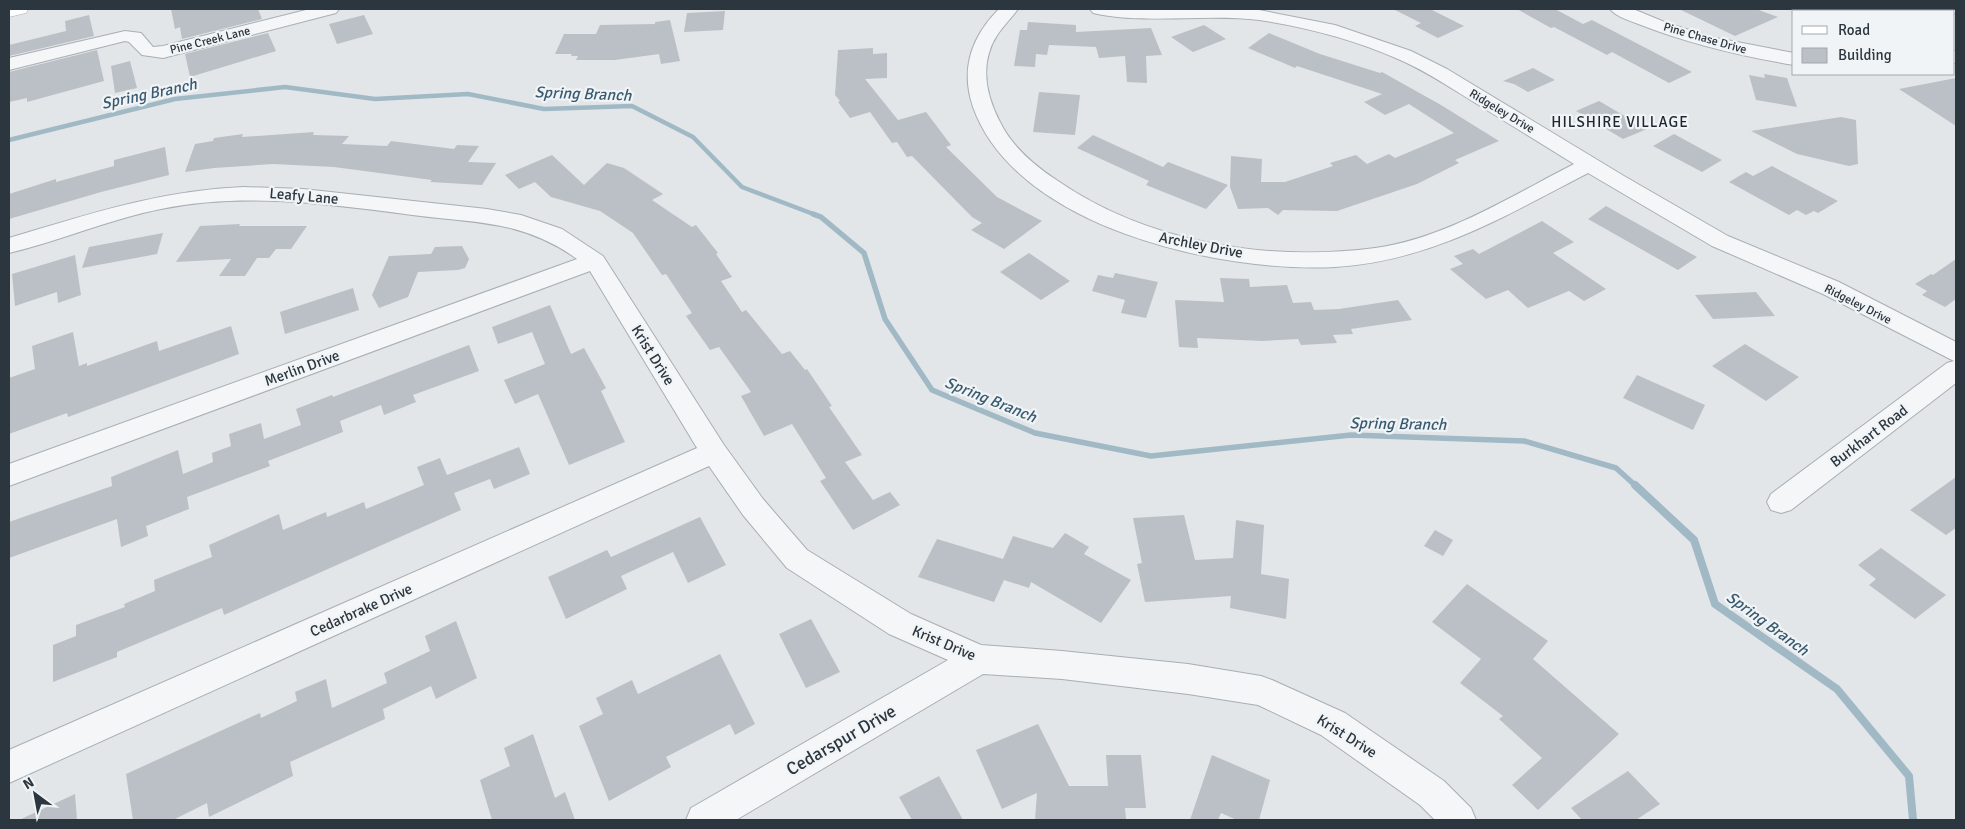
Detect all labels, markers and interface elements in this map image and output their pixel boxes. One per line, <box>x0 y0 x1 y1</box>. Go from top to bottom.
legend <box>1792 10 1955 75</box>
street label: Pine Chase Drive <box>1662 19 1748 58</box>
text: Road <box>1838 21 1870 39</box>
street label: Pine Creek Lane <box>168 23 252 58</box>
text: Building <box>1838 46 1892 64</box>
water label: Spring Branch <box>100 74 200 114</box>
water label: Spring Branch <box>534 82 633 106</box>
street label: Ridgeley Drive <box>1466 86 1537 137</box>
district label: HILSHIRE VILLAGE <box>1551 113 1689 131</box>
street label: Leafy Lane <box>269 184 339 208</box>
street label: Archley Drive <box>1158 228 1244 262</box>
street label: Ridgeley Drive <box>1822 281 1894 328</box>
street label: Krist Drive <box>627 322 679 388</box>
street label: Merlin Drive <box>262 346 342 390</box>
water label: Spring Branch <box>942 373 1040 428</box>
street label: Burkhart Road <box>1827 401 1911 471</box>
water label: Spring Branch <box>1349 413 1448 435</box>
street label: Cedarbrake Drive <box>307 579 415 641</box>
water label: Spring Branch <box>1722 587 1814 661</box>
street label: Krist Drive <box>909 622 979 664</box>
street label: Cedarspur Drive <box>782 700 900 780</box>
street label: Krist Drive <box>1314 710 1380 762</box>
north arrow <box>10 769 60 819</box>
text: N <box>20 774 37 793</box>

